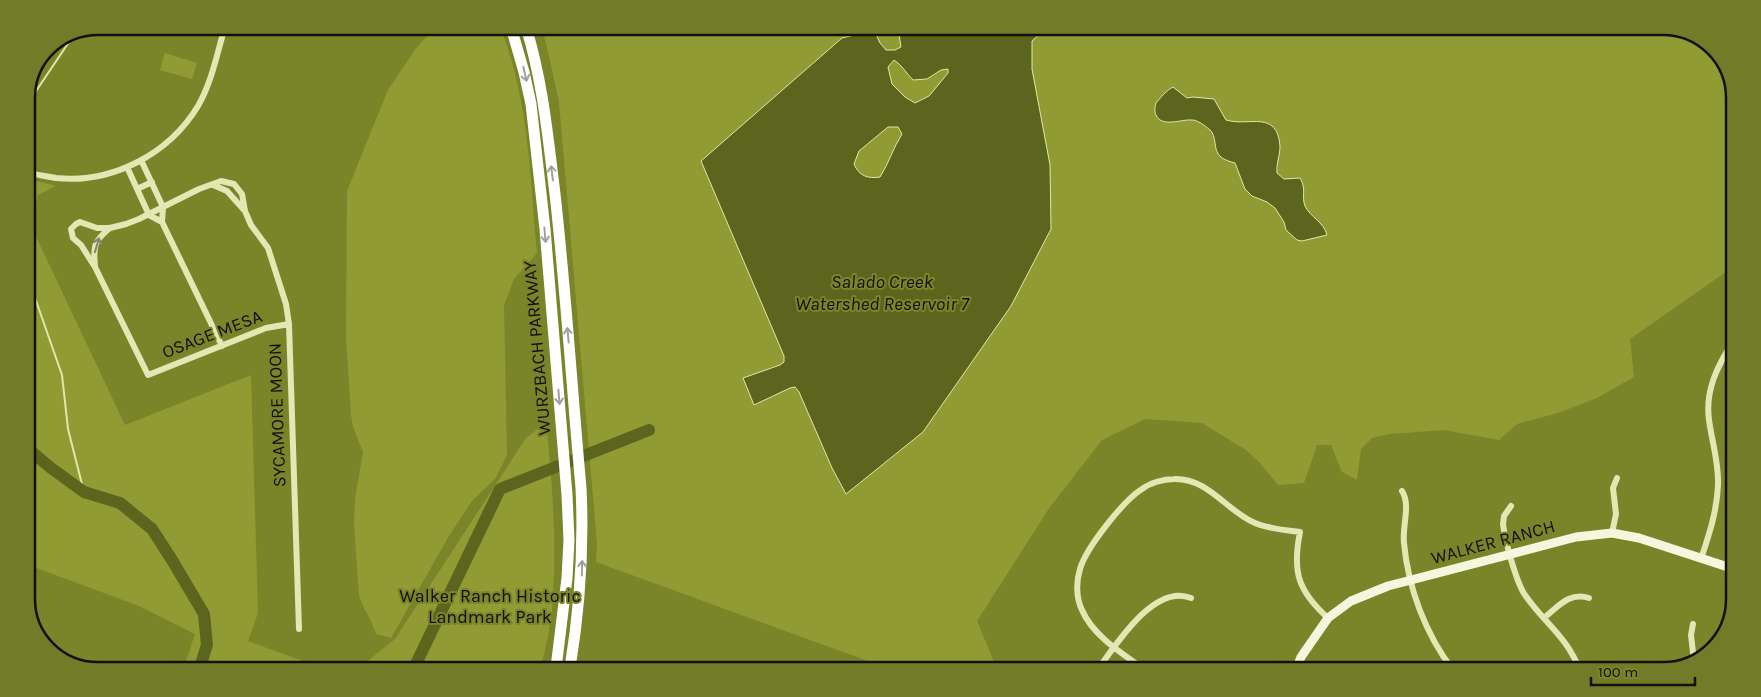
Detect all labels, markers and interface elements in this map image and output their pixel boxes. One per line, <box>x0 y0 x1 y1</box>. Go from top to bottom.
one-way arrow <box>521 66 530 82</box>
one-way arrow <box>547 166 557 182</box>
one-way arrow <box>541 227 550 243</box>
one-way arrow <box>92 237 102 253</box>
street label: WURZBACH PARKWAY <box>518 260 556 436</box>
water label: Salado Creek Watershed Reservoir 7 <box>795 271 970 315</box>
street label: OSAGE MESA <box>159 305 265 363</box>
one-way arrow <box>563 327 572 343</box>
street label: SYCAMORE MOON <box>263 342 291 488</box>
one-way arrow <box>554 389 563 405</box>
street label: WALKER RANCH <box>1429 515 1557 569</box>
one-way arrow <box>577 560 587 576</box>
park label: Walker Ranch Historic Landmark Park <box>399 585 581 628</box>
scale bar <box>1591 654 1695 686</box>
text: 100 m <box>1598 663 1638 681</box>

